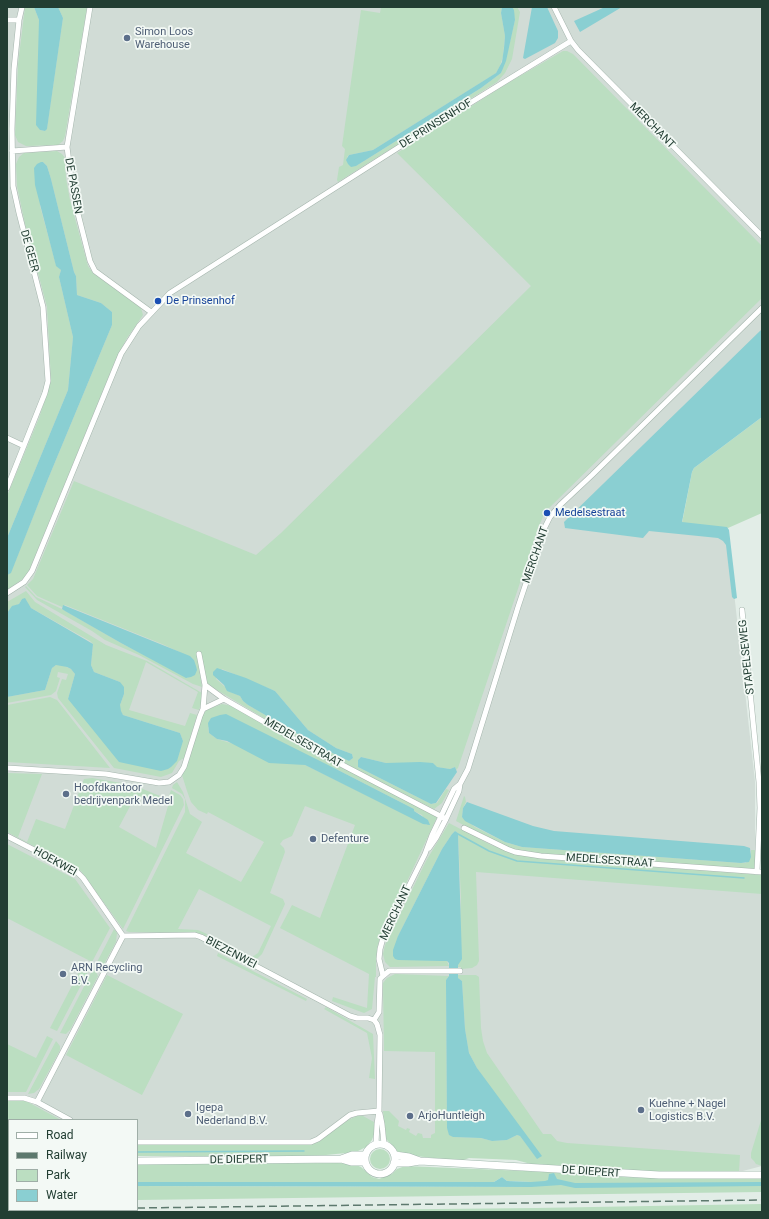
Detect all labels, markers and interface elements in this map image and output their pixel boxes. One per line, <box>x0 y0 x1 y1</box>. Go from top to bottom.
place label: Simon Loos Warehouse <box>135 25 193 51</box>
marker: Simon Loos Warehouse <box>122 33 132 43</box>
street label: DE PRINSENHOF <box>397 96 475 152</box>
street label: MERCHANT <box>626 100 678 152</box>
street label: DE PASSEN <box>62 157 84 215</box>
street label: DE GEER <box>17 229 41 273</box>
place label: De Prinsenhof <box>166 294 235 308</box>
marker: De Prinsenhof <box>153 296 163 306</box>
place label: Medelsestraat <box>555 506 625 520</box>
marker: Medelsestraat <box>542 508 552 518</box>
street label: MERCHANT <box>520 525 552 585</box>
street label: STAPELSEWEG <box>737 619 757 695</box>
street label: MEDELSESTRAAT <box>262 715 344 771</box>
place label: Hoofdkantoor bedrijvenpark Medel <box>74 781 173 807</box>
marker: Hoofdkantoor bedrijvenpark Medel <box>61 789 71 799</box>
place label: Defenture <box>321 832 369 846</box>
marker: Defenture <box>308 834 318 844</box>
street label: HOEKWEI <box>31 845 79 879</box>
street label: MEDELSESTRAAT <box>566 851 654 871</box>
street label: MERCHANT <box>378 883 414 943</box>
street label: BIEZENWEI <box>203 934 259 972</box>
place label: ARN Recycling B.V. <box>71 961 142 987</box>
marker: ARN Recycling B.V. <box>58 969 68 979</box>
place label: Kuehne + Nagel Logistics B.V. <box>649 1097 726 1123</box>
place label: Igepa Nederland B.V. <box>196 1101 268 1127</box>
marker: Kuehne + Nagel Logistics B.V. <box>636 1105 646 1115</box>
marker: Igepa Nederland B.V. <box>183 1109 193 1119</box>
place label: ArjoHuntleigh <box>418 1109 485 1123</box>
marker: ArjoHuntleigh <box>405 1111 415 1121</box>
legend <box>8 1119 138 1211</box>
text: Road <box>46 1128 74 1142</box>
text: Railway <box>46 1148 87 1162</box>
street label: DE DIEPERT <box>210 1153 268 1167</box>
street label: DE DIEPERT <box>561 1163 621 1181</box>
text: Park <box>46 1168 70 1182</box>
text: Water <box>46 1188 77 1202</box>

